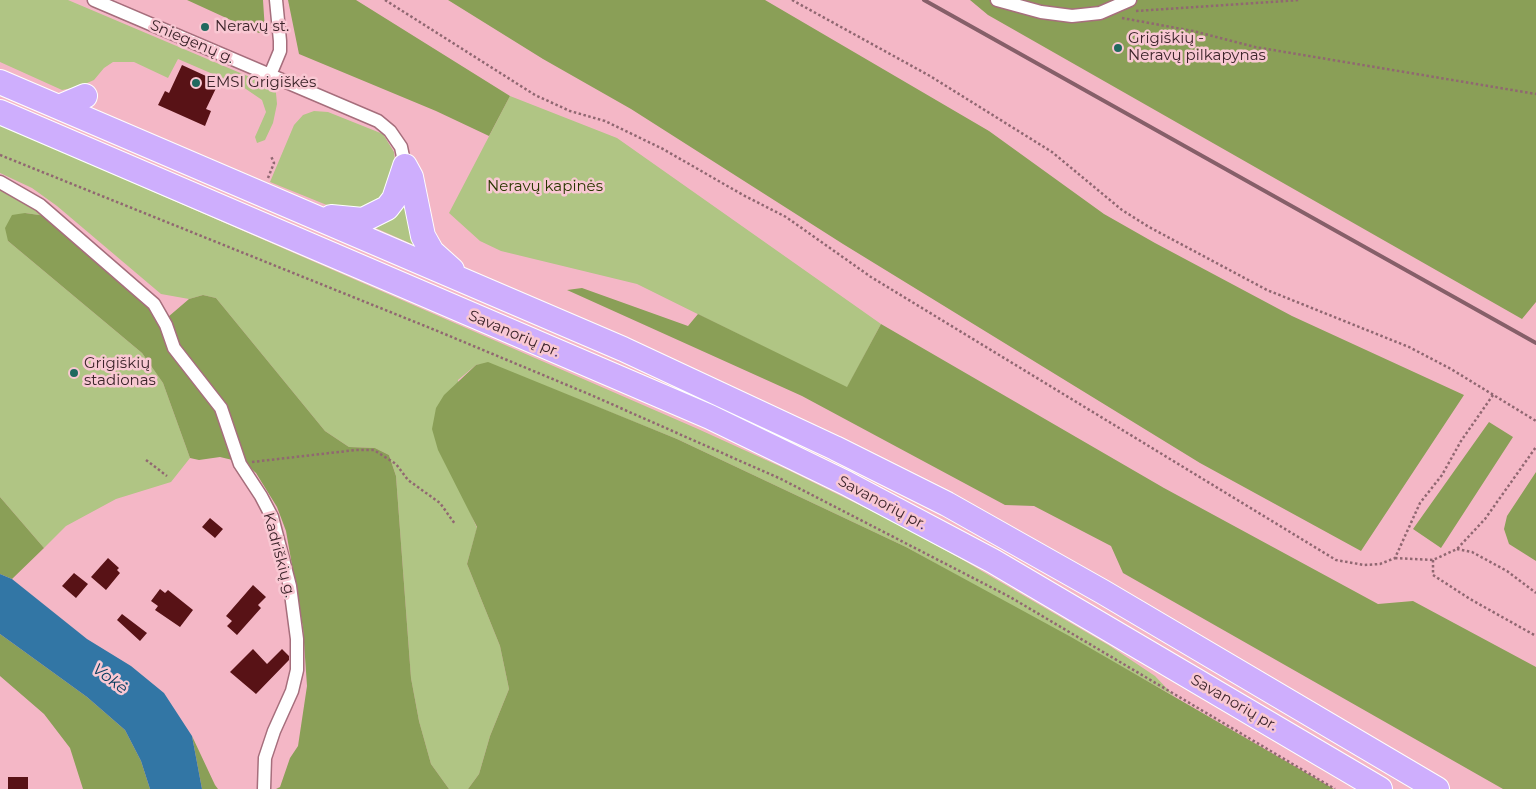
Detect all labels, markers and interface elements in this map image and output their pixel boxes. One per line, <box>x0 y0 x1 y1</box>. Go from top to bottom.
street label: Sniegenų g. <box>147 16 237 68</box>
place label: Neravų st. <box>215 18 289 36</box>
marker: Neravų st. <box>199 21 211 33</box>
place label: Grigiškių - Neravų pilkapynas <box>1128 30 1266 65</box>
marker: Grigiškių - Neravų pilkapynas <box>1112 42 1124 54</box>
place label: EMSI Grigiškės <box>206 74 316 92</box>
marker: EMSI Grigiškės <box>190 77 202 89</box>
park label: Neravų kapinės <box>487 178 603 196</box>
street label: Savanorių pr. <box>466 307 562 361</box>
place label: Grigiškių stadionas <box>84 355 156 390</box>
marker: Grigiškių stadionas <box>68 367 80 379</box>
street label: Savanorių pr. <box>835 472 929 534</box>
street label: Kadriškių g. <box>259 511 299 599</box>
water label: Vokė <box>89 660 131 698</box>
street label: Savanorių pr. <box>1187 671 1281 735</box>

